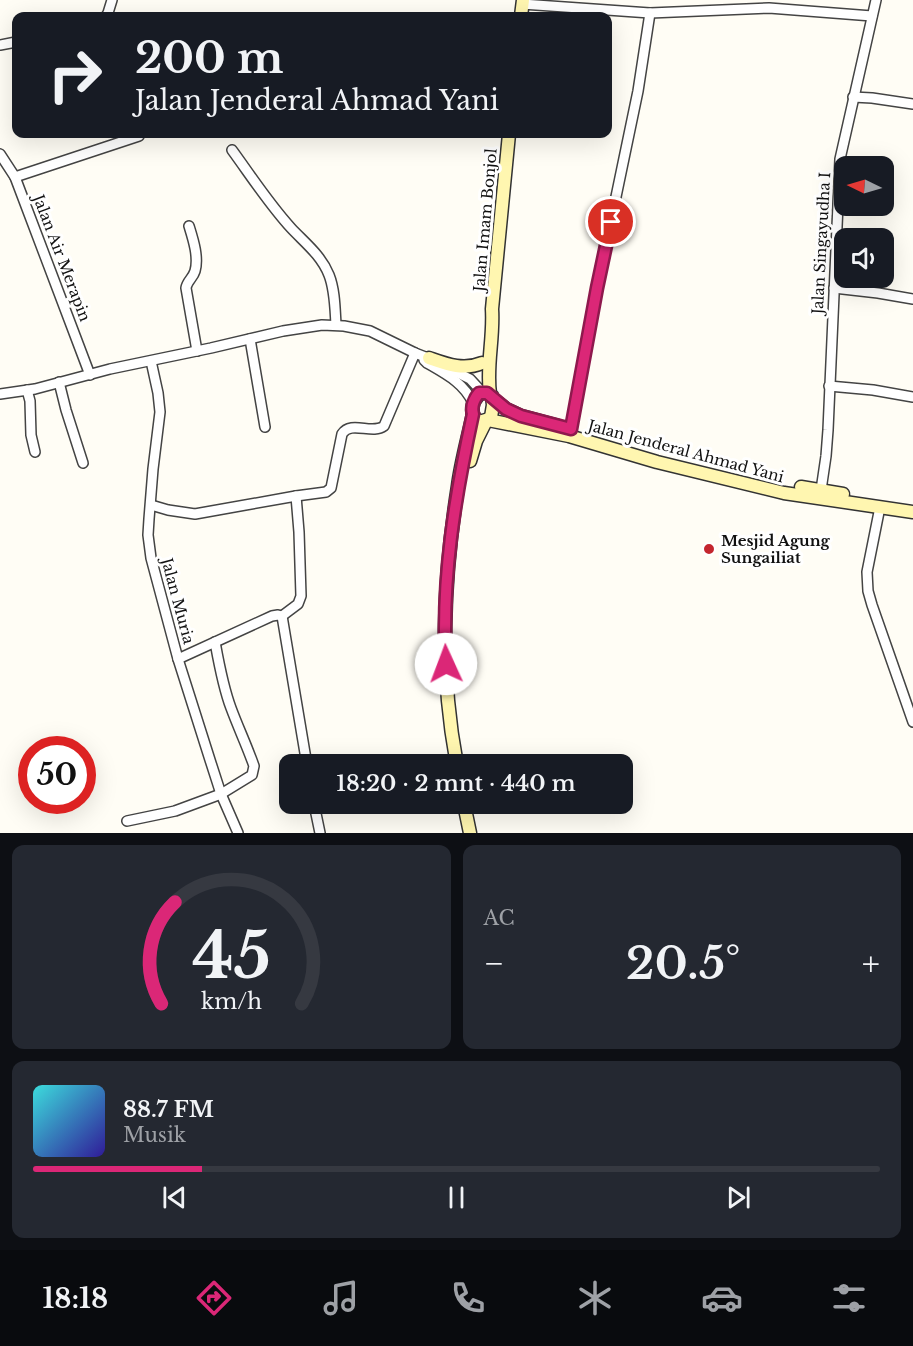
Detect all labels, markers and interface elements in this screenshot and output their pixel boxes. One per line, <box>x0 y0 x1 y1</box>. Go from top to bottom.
text: 200 m <box>135 32 283 84</box>
icon: right <box>36 36 114 114</box>
text: Jalan Jenderal Ahmad Yani <box>135 84 499 117</box>
street label: Jalan Imam Bonjol <box>469 148 501 294</box>
north arrow <box>834 156 894 216</box>
map controls <box>834 156 894 288</box>
street label: Jalan Singayudha I <box>808 171 834 317</box>
street label: Jalan Air Merapin <box>28 190 95 324</box>
pin <box>585 196 636 247</box>
icon: arrive <box>594 205 627 238</box>
button: sound <box>834 228 894 288</box>
street label: Jalan Jenderal Ahmad Yani <box>584 415 786 486</box>
place label: Mesjid Agung Sungailiat <box>721 531 831 567</box>
marker: Mesjid Agung Sungailiat <box>702 542 716 556</box>
street label: Jalan Muria <box>157 554 199 647</box>
position arrow <box>414 632 478 696</box>
speed limit sign: 50 <box>18 736 96 814</box>
text: 18:20 · 2 mnt · 440 m <box>336 770 576 797</box>
text: AC <box>484 906 515 930</box>
text: 45 <box>192 917 271 995</box>
text: 20.5° <box>626 935 740 991</box>
text: − <box>484 943 504 984</box>
text: + <box>862 943 880 984</box>
text: km/h <box>201 988 262 1015</box>
text: 88.7 FM <box>123 1096 214 1123</box>
text: Musik <box>123 1123 186 1147</box>
icon: previous <box>158 1181 191 1214</box>
icon: pause <box>440 1181 473 1214</box>
icon: next <box>722 1181 755 1214</box>
icon: directions <box>193 1277 235 1319</box>
icon: music <box>320 1277 362 1319</box>
icon: phone <box>447 1277 489 1319</box>
icon: climate <box>574 1277 616 1319</box>
icon: car <box>701 1277 743 1319</box>
icon: filters <box>828 1277 870 1319</box>
text: 18:18 <box>43 1282 108 1315</box>

